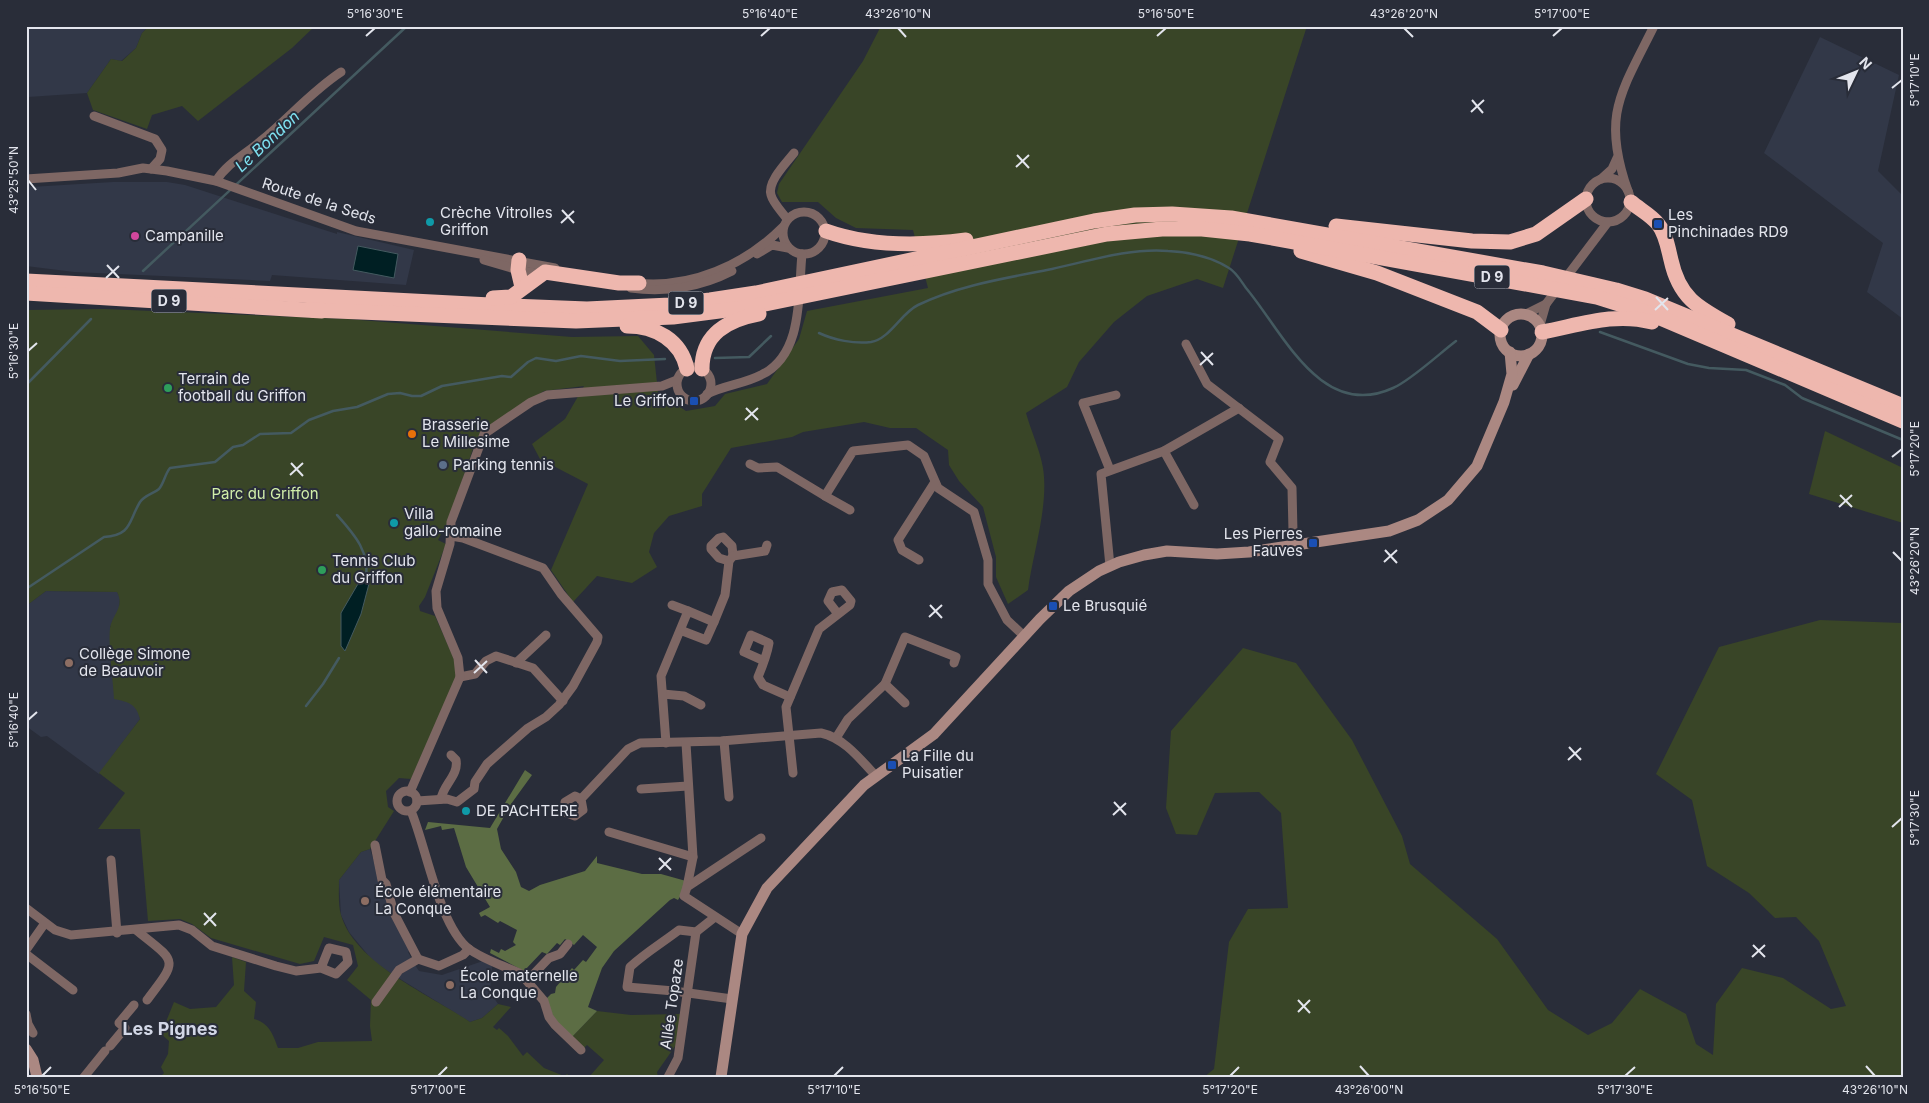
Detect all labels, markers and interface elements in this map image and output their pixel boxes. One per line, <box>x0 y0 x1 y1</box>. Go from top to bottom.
text: 5°16'30"E <box>347 6 403 21</box>
text: 5°16'40"E <box>742 6 798 21</box>
text: 43°26'10"N <box>865 6 931 21</box>
text: 5°16'50"E <box>1138 6 1194 21</box>
text: 43°26'20"N <box>1370 6 1438 21</box>
text: 5°17'00"E <box>1534 6 1590 21</box>
north arrow <box>1832 48 1882 98</box>
text: N <box>1856 53 1876 72</box>
text: 5°17'10"E <box>1907 53 1922 107</box>
water label: Le Bondon <box>231 106 303 176</box>
text: 43°25'50"N <box>6 146 21 214</box>
street label: Route de la Seds <box>260 173 379 228</box>
place label: Crèche Vitrolles Griffon <box>440 203 553 239</box>
place label: Les Pinchinades RD9 <box>1668 205 1788 241</box>
marker: Crèche Vitrolles Griffon <box>424 216 436 228</box>
marker: Les Pinchinades RD9 <box>1652 218 1664 230</box>
place label: Campanille <box>145 226 224 245</box>
marker: Campanille <box>129 230 141 242</box>
road number: D 9 <box>1474 266 1510 288</box>
road number: D 9 <box>152 290 186 312</box>
road number: D 9 <box>668 292 704 314</box>
text: 5°16'30"E <box>6 323 21 379</box>
place label: Terrain de football du Griffon <box>178 369 306 405</box>
marker: Terrain de football du Griffon <box>162 382 174 394</box>
place label: Le Griffon <box>614 391 684 410</box>
marker: Le Griffon <box>688 395 700 407</box>
place label: Brasserie Le Millesime <box>422 415 510 451</box>
text: 5°17'20"E <box>1907 421 1922 477</box>
marker: Brasserie Le Millesime <box>406 428 418 440</box>
place label: Parking tennis <box>453 455 554 474</box>
marker: Parking tennis <box>437 459 449 471</box>
park label: Parc du Griffon <box>211 484 319 503</box>
place label: Villa gallo-romaine <box>404 504 502 540</box>
marker: Villa gallo-romaine <box>388 517 400 529</box>
place label: Les Pierres Fauves <box>1224 524 1303 560</box>
text: 43°26'20"N <box>1907 527 1922 595</box>
marker: Les Pierres Fauves <box>1307 537 1319 549</box>
place label: Tennis Club du Griffon <box>332 551 415 587</box>
marker: Tennis Club du Griffon <box>316 564 328 576</box>
place label: Le Brusquié <box>1063 596 1147 615</box>
marker: Le Brusquié <box>1047 600 1059 612</box>
place label: Collège Simone de Beauvoir <box>79 644 190 680</box>
marker: Collège Simone de Beauvoir <box>63 657 75 669</box>
text: 5°16'40"E <box>6 692 21 748</box>
place label: La Fille du Puisatier <box>902 746 974 782</box>
marker: La Fille du Puisatier <box>886 759 898 771</box>
text: 5°17'30"E <box>1907 790 1922 846</box>
place label: DE PACHTERE <box>476 801 578 820</box>
marker: DE PACHTERE <box>460 805 472 817</box>
place label: École élémentaire La Conque <box>375 882 501 918</box>
marker: École élémentaire La Conque <box>359 895 371 907</box>
street label: Allée Topaze <box>656 957 687 1051</box>
place label: École maternelle La Conque <box>460 966 578 1002</box>
marker: École maternelle La Conque <box>444 979 456 991</box>
district label: Les Pignes <box>122 1018 218 1039</box>
text: 5°16'50"E <box>14 1082 70 1097</box>
text: 5°17'00"E <box>410 1082 466 1097</box>
text: 5°17'10"E <box>807 1082 861 1097</box>
text: 5°17'20"E <box>1202 1082 1258 1097</box>
text: 43°26'00"N <box>1335 1082 1403 1097</box>
text: 5°17'30"E <box>1597 1082 1653 1097</box>
text: 43°26'10"N <box>1842 1082 1908 1097</box>

